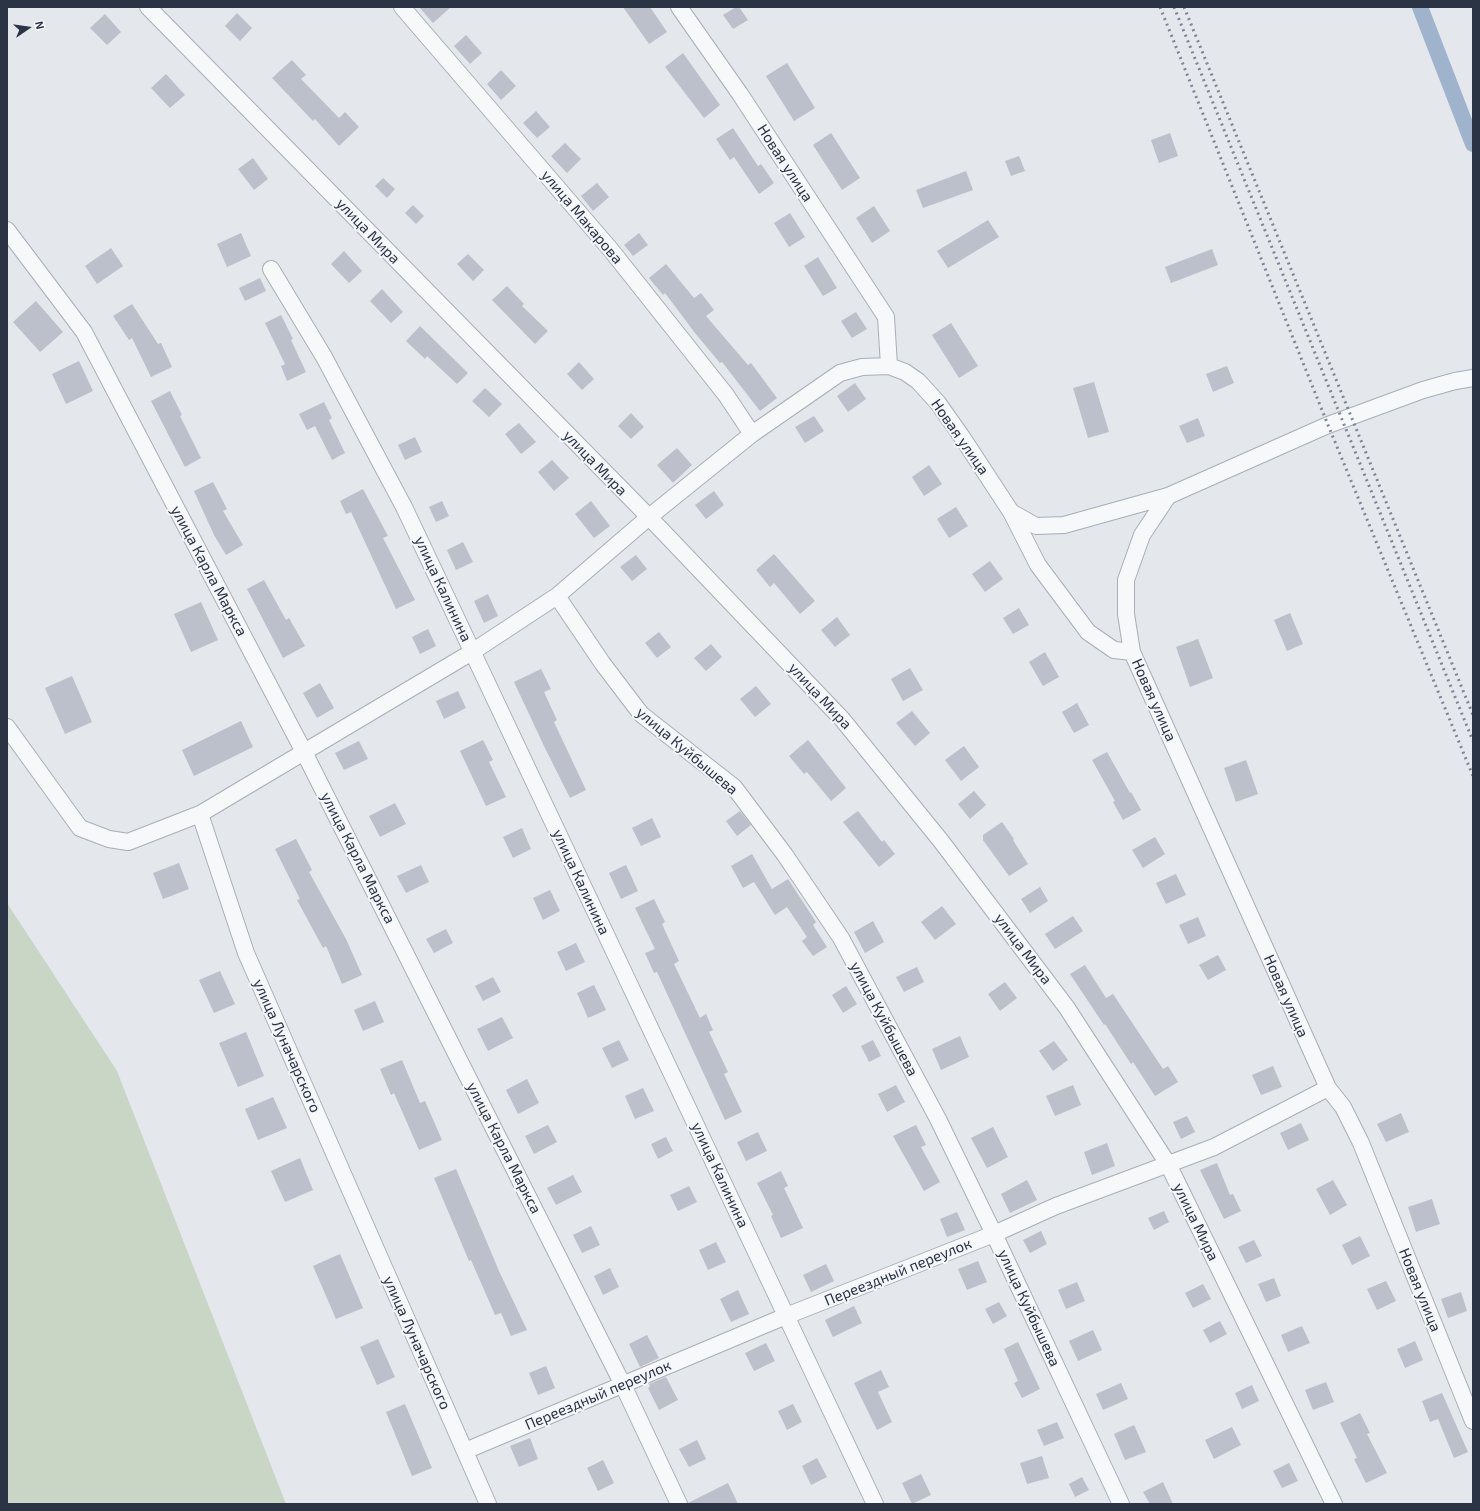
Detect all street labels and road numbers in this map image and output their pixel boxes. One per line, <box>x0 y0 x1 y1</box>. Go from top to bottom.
street label: Новая улица <box>753 121 817 205</box>
street label: улица Макарова <box>538 166 626 268</box>
street label: улица Мира <box>332 194 404 268</box>
street label: Новая улица <box>927 396 993 478</box>
street label: улица Мира <box>559 426 631 500</box>
street label: улица Карла Маркса <box>167 503 251 639</box>
street label: улица Калинина <box>411 533 475 645</box>
street label: Новая улица <box>1128 656 1180 744</box>
street label: улица Мира <box>785 659 855 733</box>
street label: улица Куйбышева <box>633 703 741 799</box>
street label: улица Карла Маркса <box>317 789 399 927</box>
street label: улица Калинина <box>549 826 613 938</box>
street label: улица Мира <box>990 910 1056 988</box>
street label: Новая улица <box>1260 952 1312 1040</box>
street label: улица Куйбышева <box>846 959 922 1079</box>
street label: улица Луначарского <box>249 976 325 1116</box>
street label: улица Карла Маркса <box>463 1079 545 1217</box>
street label: улица Калинина <box>688 1119 752 1231</box>
street label: улица Мира <box>1169 1180 1223 1264</box>
street label: Переездный переулок <box>822 1234 974 1310</box>
street label: Новая улица <box>1395 1246 1445 1334</box>
street label: улица Куйбышева <box>994 1247 1064 1369</box>
street label: улица Луначарского <box>379 1273 455 1413</box>
street label: Переездный переулок <box>522 1356 674 1434</box>

